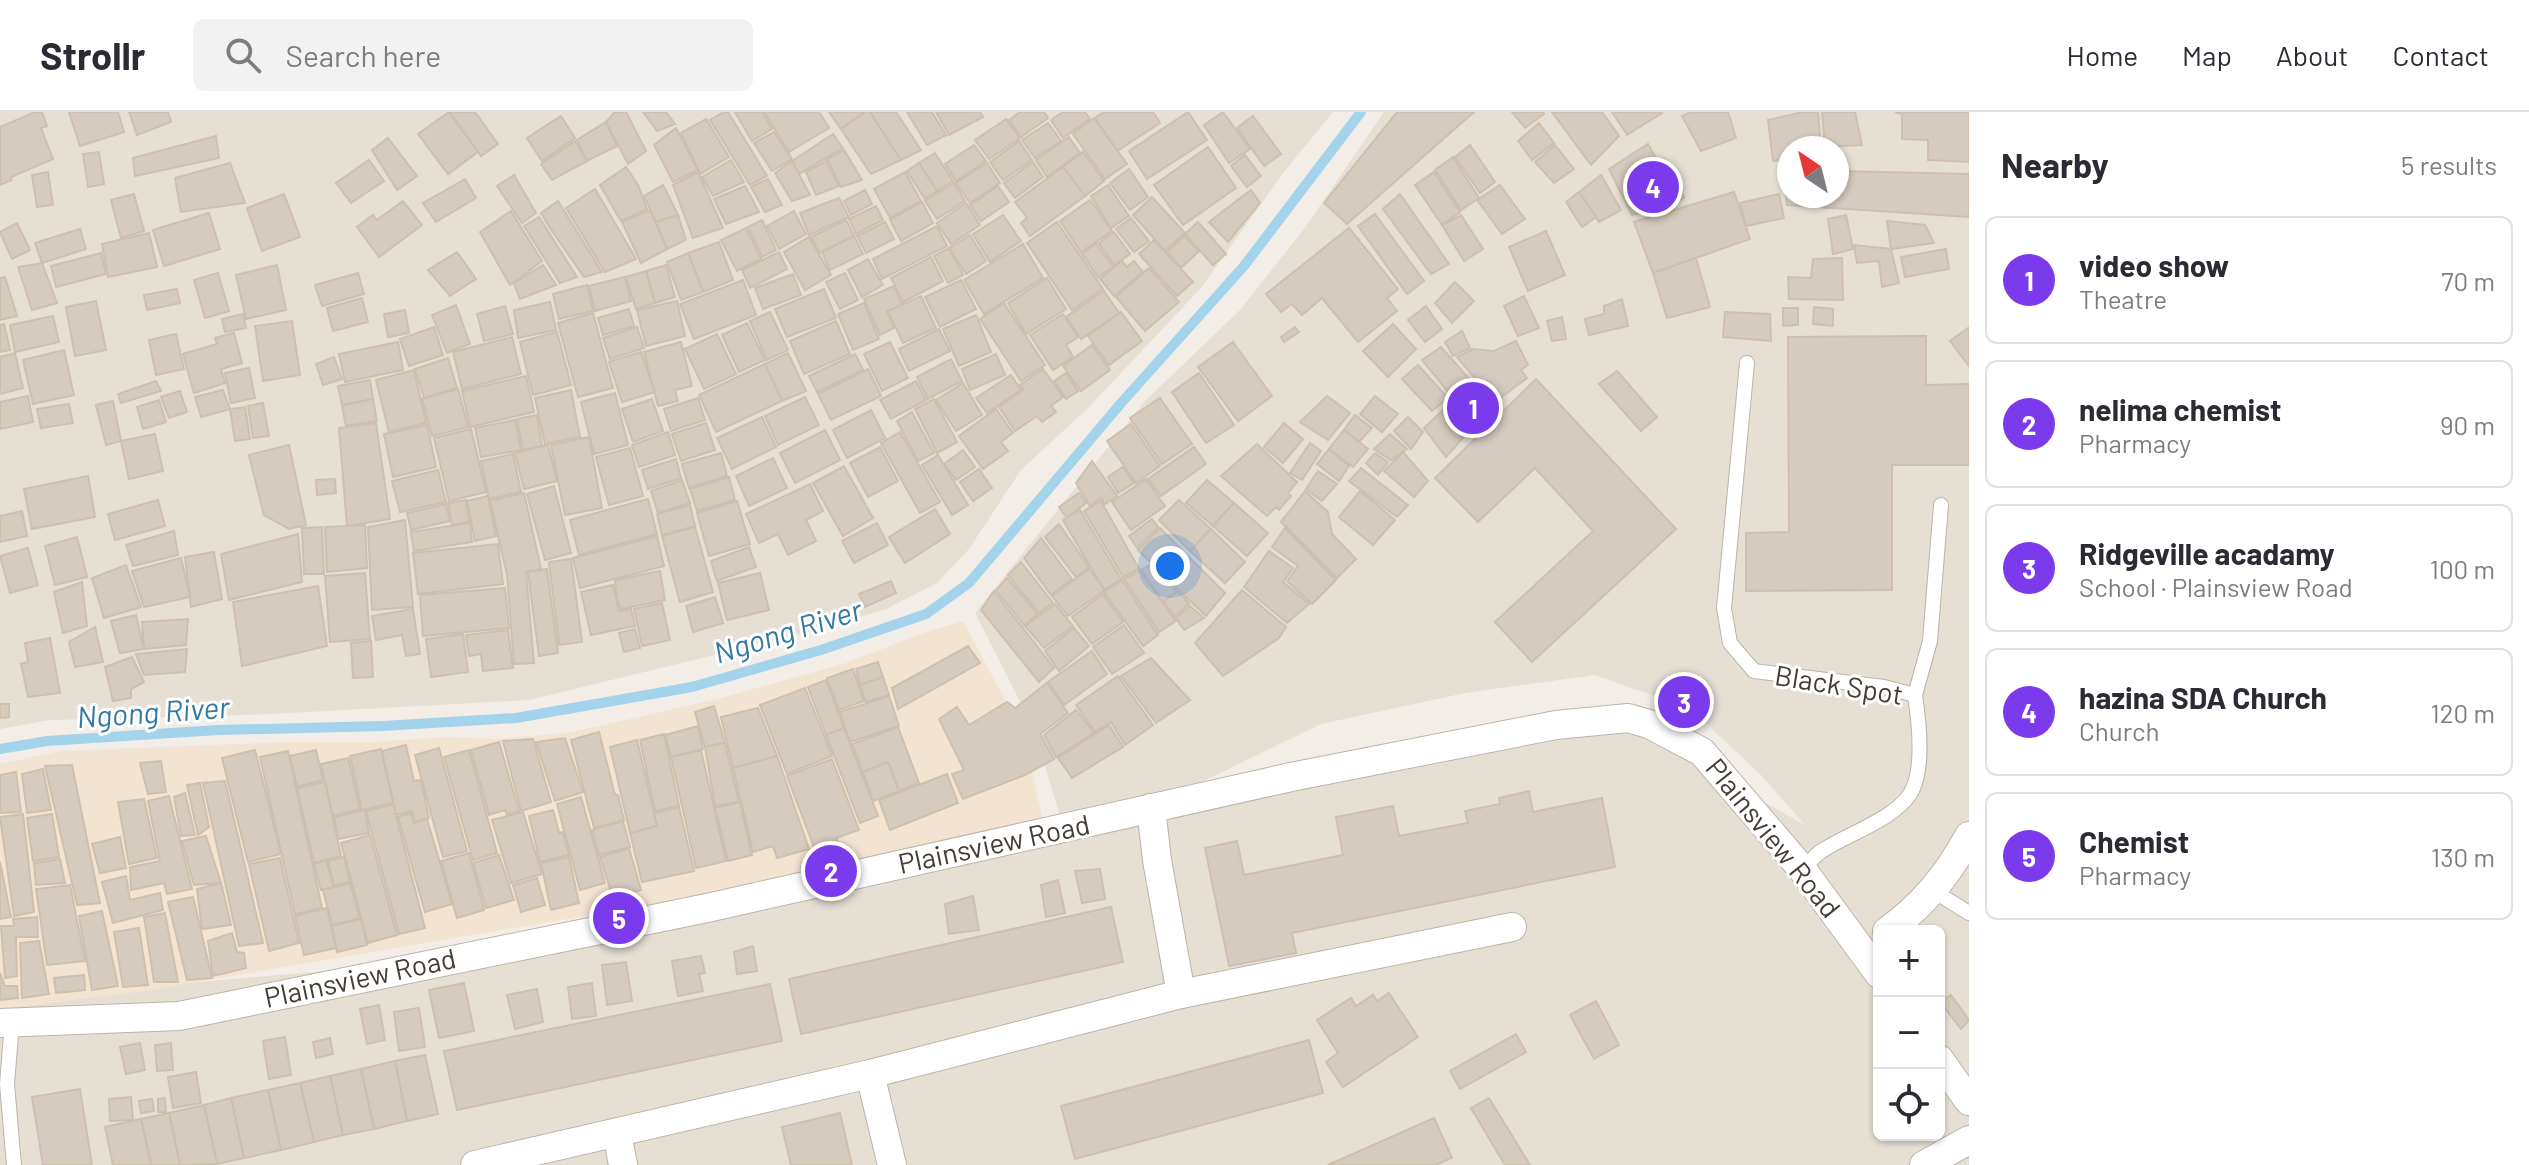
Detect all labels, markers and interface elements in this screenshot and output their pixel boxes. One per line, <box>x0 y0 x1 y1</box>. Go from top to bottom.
search box <box>193 19 753 91</box>
text: Strollr <box>40 32 145 78</box>
icon: search <box>221 33 265 77</box>
text: Search here <box>285 37 441 73</box>
text: Home <box>2067 38 2138 72</box>
text: Map <box>2182 38 2232 72</box>
text: About <box>2276 38 2348 72</box>
text: Contact <box>2392 38 2489 72</box>
north arrow <box>1777 136 1849 208</box>
text: Nearby <box>2001 144 2109 185</box>
text: 5 results <box>2401 149 2497 180</box>
pin: 4 <box>1627 157 1679 217</box>
text: video show <box>2079 247 2229 283</box>
text: 1 <box>2024 265 2034 296</box>
text: 70 m <box>2441 265 2495 296</box>
text: Theatre <box>2079 283 2167 314</box>
pin: 1 <box>1447 378 1499 438</box>
text: nelima chemist <box>2079 391 2282 427</box>
text: 2 <box>2022 409 2036 440</box>
text: 90 m <box>2440 409 2495 440</box>
text: Pharmacy <box>2079 427 2191 458</box>
text: Ridgeville acadamy <box>2079 535 2335 571</box>
your location <box>1150 546 1190 586</box>
text: 3 <box>2022 553 2036 584</box>
text: 100 m <box>2430 553 2495 584</box>
text: School · Plainsview Road <box>2079 571 2353 602</box>
water label: Ngong River <box>709 590 867 670</box>
street label: Black Spot <box>1773 657 1906 711</box>
pin: 3 <box>1658 672 1710 732</box>
text: hazina SDA Church <box>2079 679 2327 715</box>
water label: Ngong River <box>75 688 232 734</box>
text: 4 <box>2021 697 2037 728</box>
text: 120 m <box>2431 697 2495 728</box>
text: Church <box>2079 715 2160 746</box>
street label: Plainsview Road <box>1699 751 1848 924</box>
street label: Plainsview Road <box>895 806 1093 880</box>
text: Chemist <box>2079 823 2189 859</box>
pin: 2 <box>805 841 857 901</box>
text: 5 <box>2022 841 2036 872</box>
text: 130 m <box>2431 841 2495 872</box>
text: Pharmacy <box>2079 859 2191 890</box>
pin: 5 <box>593 888 645 948</box>
map controls <box>1873 925 1945 1141</box>
button: + <box>1873 925 1945 997</box>
street label: Plainsview Road <box>261 940 459 1014</box>
button: − <box>1873 997 1945 1069</box>
button: locate <box>1873 1069 1945 1141</box>

